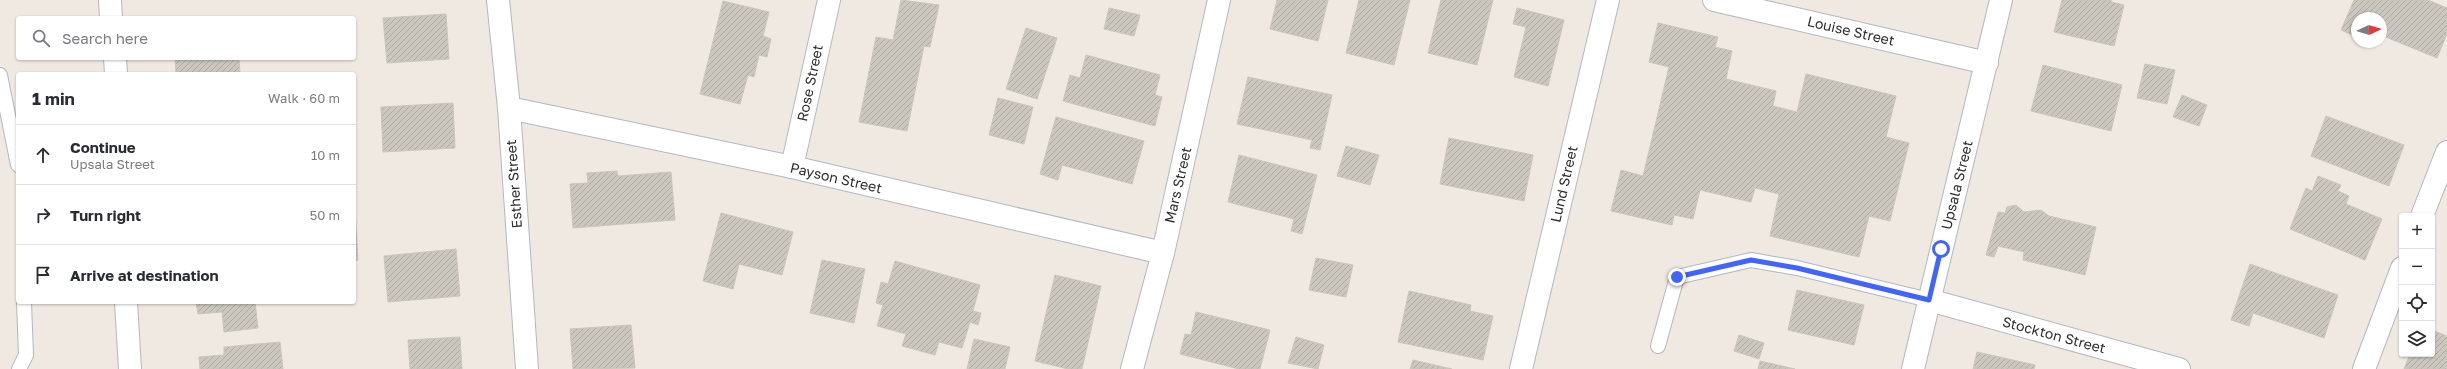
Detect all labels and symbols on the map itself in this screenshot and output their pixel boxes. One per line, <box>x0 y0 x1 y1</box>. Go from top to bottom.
street label: Louise Street <box>1806 12 1896 49</box>
north arrow <box>2351 12 2387 48</box>
street label: Rose Street <box>793 43 826 123</box>
street label: Upsala Street <box>1937 138 1976 231</box>
street label: Esther Street <box>502 139 525 229</box>
street label: Lund Street <box>1546 144 1581 224</box>
street label: Mars Street <box>1160 145 1195 225</box>
street label: Payson Street <box>788 159 884 196</box>
route start <box>1932 240 1950 258</box>
route end <box>1668 268 1686 286</box>
street label: Stockton Street <box>2001 313 2108 356</box>

